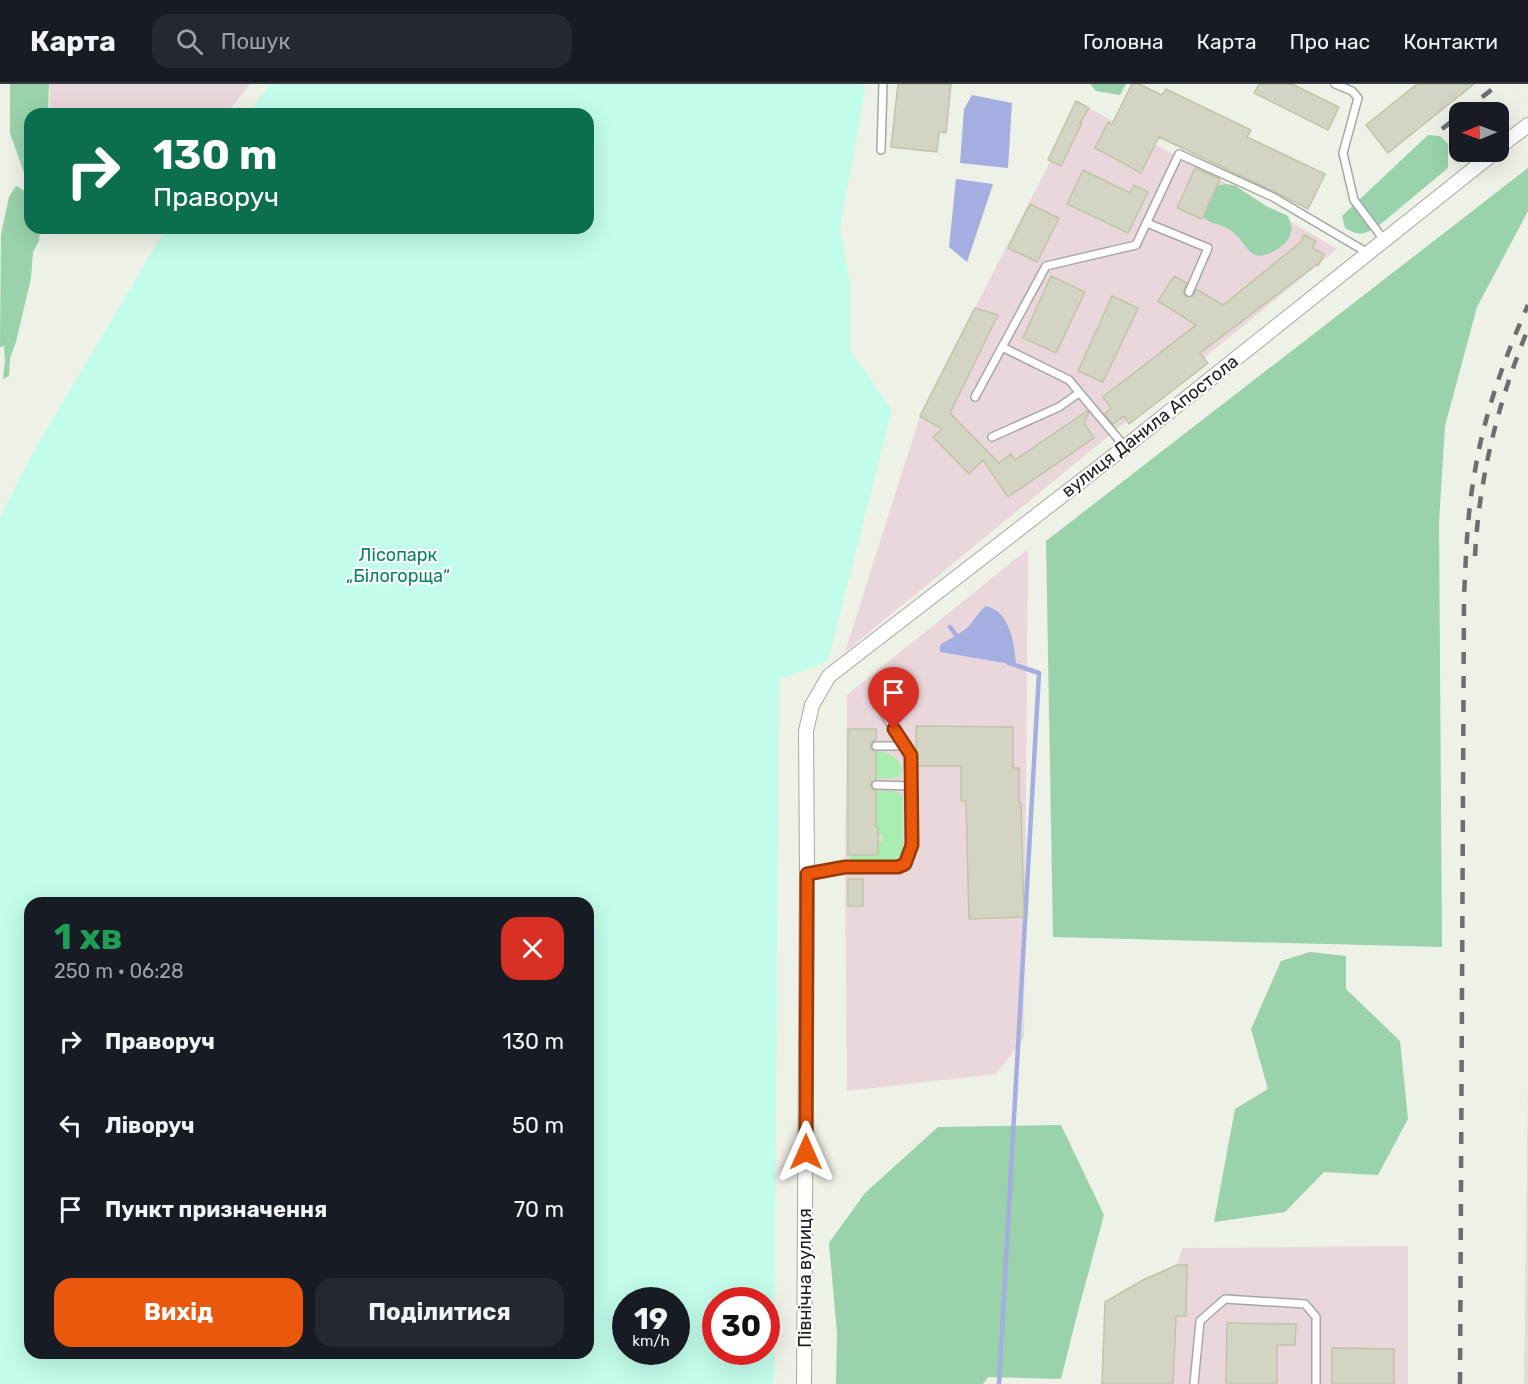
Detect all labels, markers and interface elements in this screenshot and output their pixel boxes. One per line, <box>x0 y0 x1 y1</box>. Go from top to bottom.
search box <box>152 14 572 68</box>
text: Карта <box>30 25 116 58</box>
icon: search <box>173 25 206 58</box>
text: Пошук <box>221 28 290 55</box>
text: Головна <box>1083 29 1164 54</box>
text: Карта <box>1197 29 1257 54</box>
text: Про нас <box>1290 29 1370 54</box>
text: Контакти <box>1403 29 1498 54</box>
north arrow <box>1449 102 1509 162</box>
map controls <box>1449 102 1509 162</box>
text: 130 m <box>153 130 278 180</box>
icon: right <box>54 132 132 210</box>
text: Праворуч <box>153 181 279 213</box>
street label: вулиця Данила Апостола <box>1057 350 1243 502</box>
park label: Лісопарк „Білогорща“ <box>346 544 450 587</box>
pin <box>868 667 919 729</box>
icon: arrive <box>877 676 910 709</box>
text: 1 хв <box>54 915 123 958</box>
button: close <box>501 917 564 980</box>
text: 250 m · 06:28 <box>54 959 184 983</box>
icon: right <box>54 1025 87 1058</box>
text: Праворуч <box>105 1028 215 1055</box>
text: 130 m <box>502 1028 564 1055</box>
icon: left <box>54 1109 87 1142</box>
text: Ліворуч <box>105 1112 195 1139</box>
text: 50 m <box>512 1112 564 1139</box>
position arrow <box>774 1120 838 1184</box>
icon: arrive <box>54 1193 87 1226</box>
text: Пункт призначення <box>105 1196 327 1223</box>
text: 70 m <box>514 1196 564 1223</box>
street label: Північна вулиця <box>794 1208 816 1348</box>
button: Вихід <box>54 1278 303 1347</box>
button: Поділитися <box>315 1278 564 1347</box>
speed limit sign: 30 <box>702 1287 780 1365</box>
text: 19 <box>634 1301 668 1337</box>
text: km/h <box>632 1332 670 1350</box>

